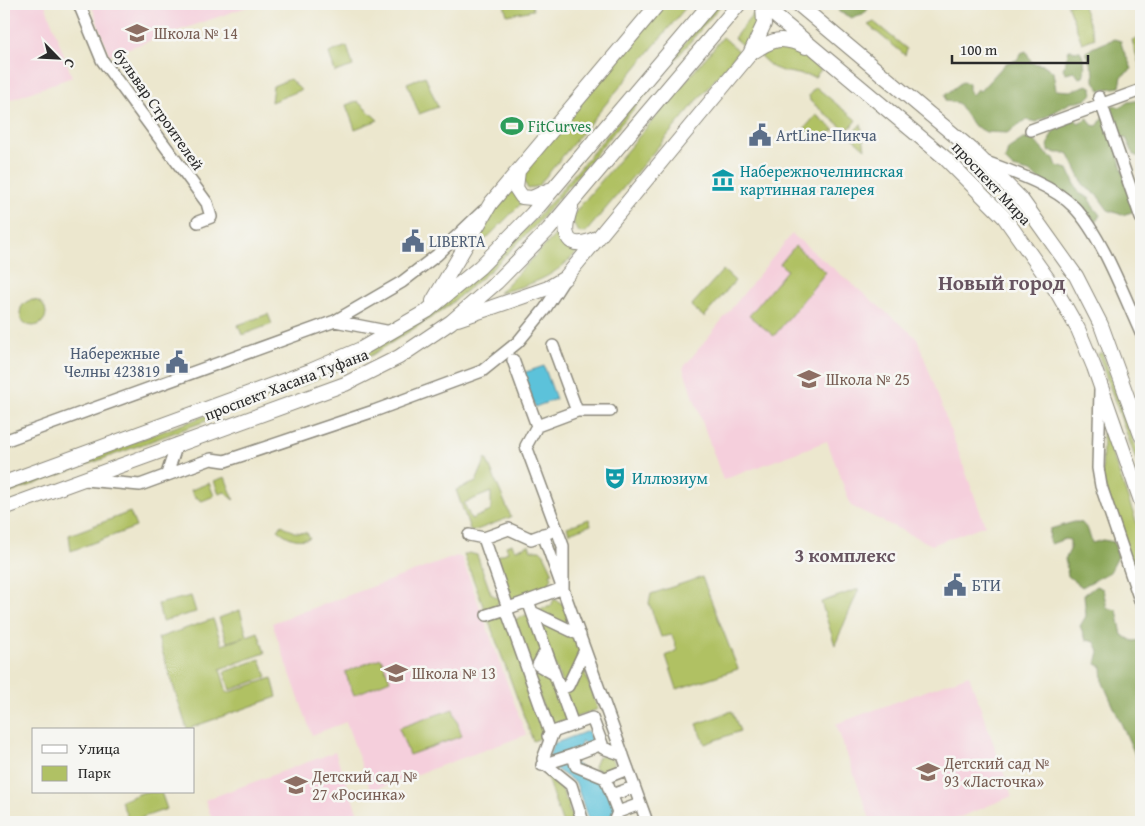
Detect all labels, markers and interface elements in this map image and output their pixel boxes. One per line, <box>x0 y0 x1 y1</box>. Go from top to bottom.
school or university icon: Школа № 14 <box>124 20 150 46</box>
place label: Школа № 14 <box>154 21 238 45</box>
north arrow <box>32 32 82 82</box>
scale bar <box>952 32 1089 64</box>
text: 100 m <box>960 39 998 60</box>
street label: бульвар Строителей <box>108 43 210 175</box>
text: С <box>59 56 81 71</box>
sports icon: FitCurves <box>499 113 525 139</box>
place label: FitCurves <box>528 114 591 138</box>
public building icon: ArtLine-Пикча <box>747 122 773 148</box>
place label: ArtLine-Пикча <box>776 123 877 147</box>
street label: проспект Мира <box>947 136 1038 231</box>
place label: Набережночелнинская картинная галерея <box>740 159 903 201</box>
museum icon: Набережночелнинская картинная галерея <box>710 167 736 193</box>
public building icon: LIBERTA <box>400 228 426 254</box>
place label: LIBERTA <box>429 229 486 253</box>
district label: Новый город <box>938 267 1066 298</box>
place label: Набережные Челны 423819 <box>64 341 160 383</box>
street label: проспект Хасана Туфана <box>200 341 372 426</box>
public building icon: Набережные Челны 423819 <box>164 349 190 375</box>
school or university icon: Школа № 25 <box>796 366 822 392</box>
place label: Школа № 25 <box>826 367 910 391</box>
theatre icon: Иллюзиум <box>602 465 628 491</box>
place label: Иллюзиум <box>632 466 708 490</box>
district label: 3 комплекс <box>795 541 896 569</box>
public building icon: БТИ <box>942 572 968 598</box>
place label: БТИ <box>972 573 1001 597</box>
school or university icon: Школа № 13 <box>383 660 409 686</box>
place label: Школа № 13 <box>412 661 496 685</box>
legend <box>32 728 195 794</box>
text: Улица <box>78 738 121 759</box>
place label: Детский сад № 93 «Ласточка» <box>943 751 1050 793</box>
school or university icon: Детский сад № 93 «Ласточка» <box>915 759 941 785</box>
text: Парк <box>78 762 111 783</box>
place label: Детский сад № 27 «Росинка» <box>311 764 418 806</box>
school or university icon: Детский сад № 27 «Росинка» <box>283 772 309 798</box>

